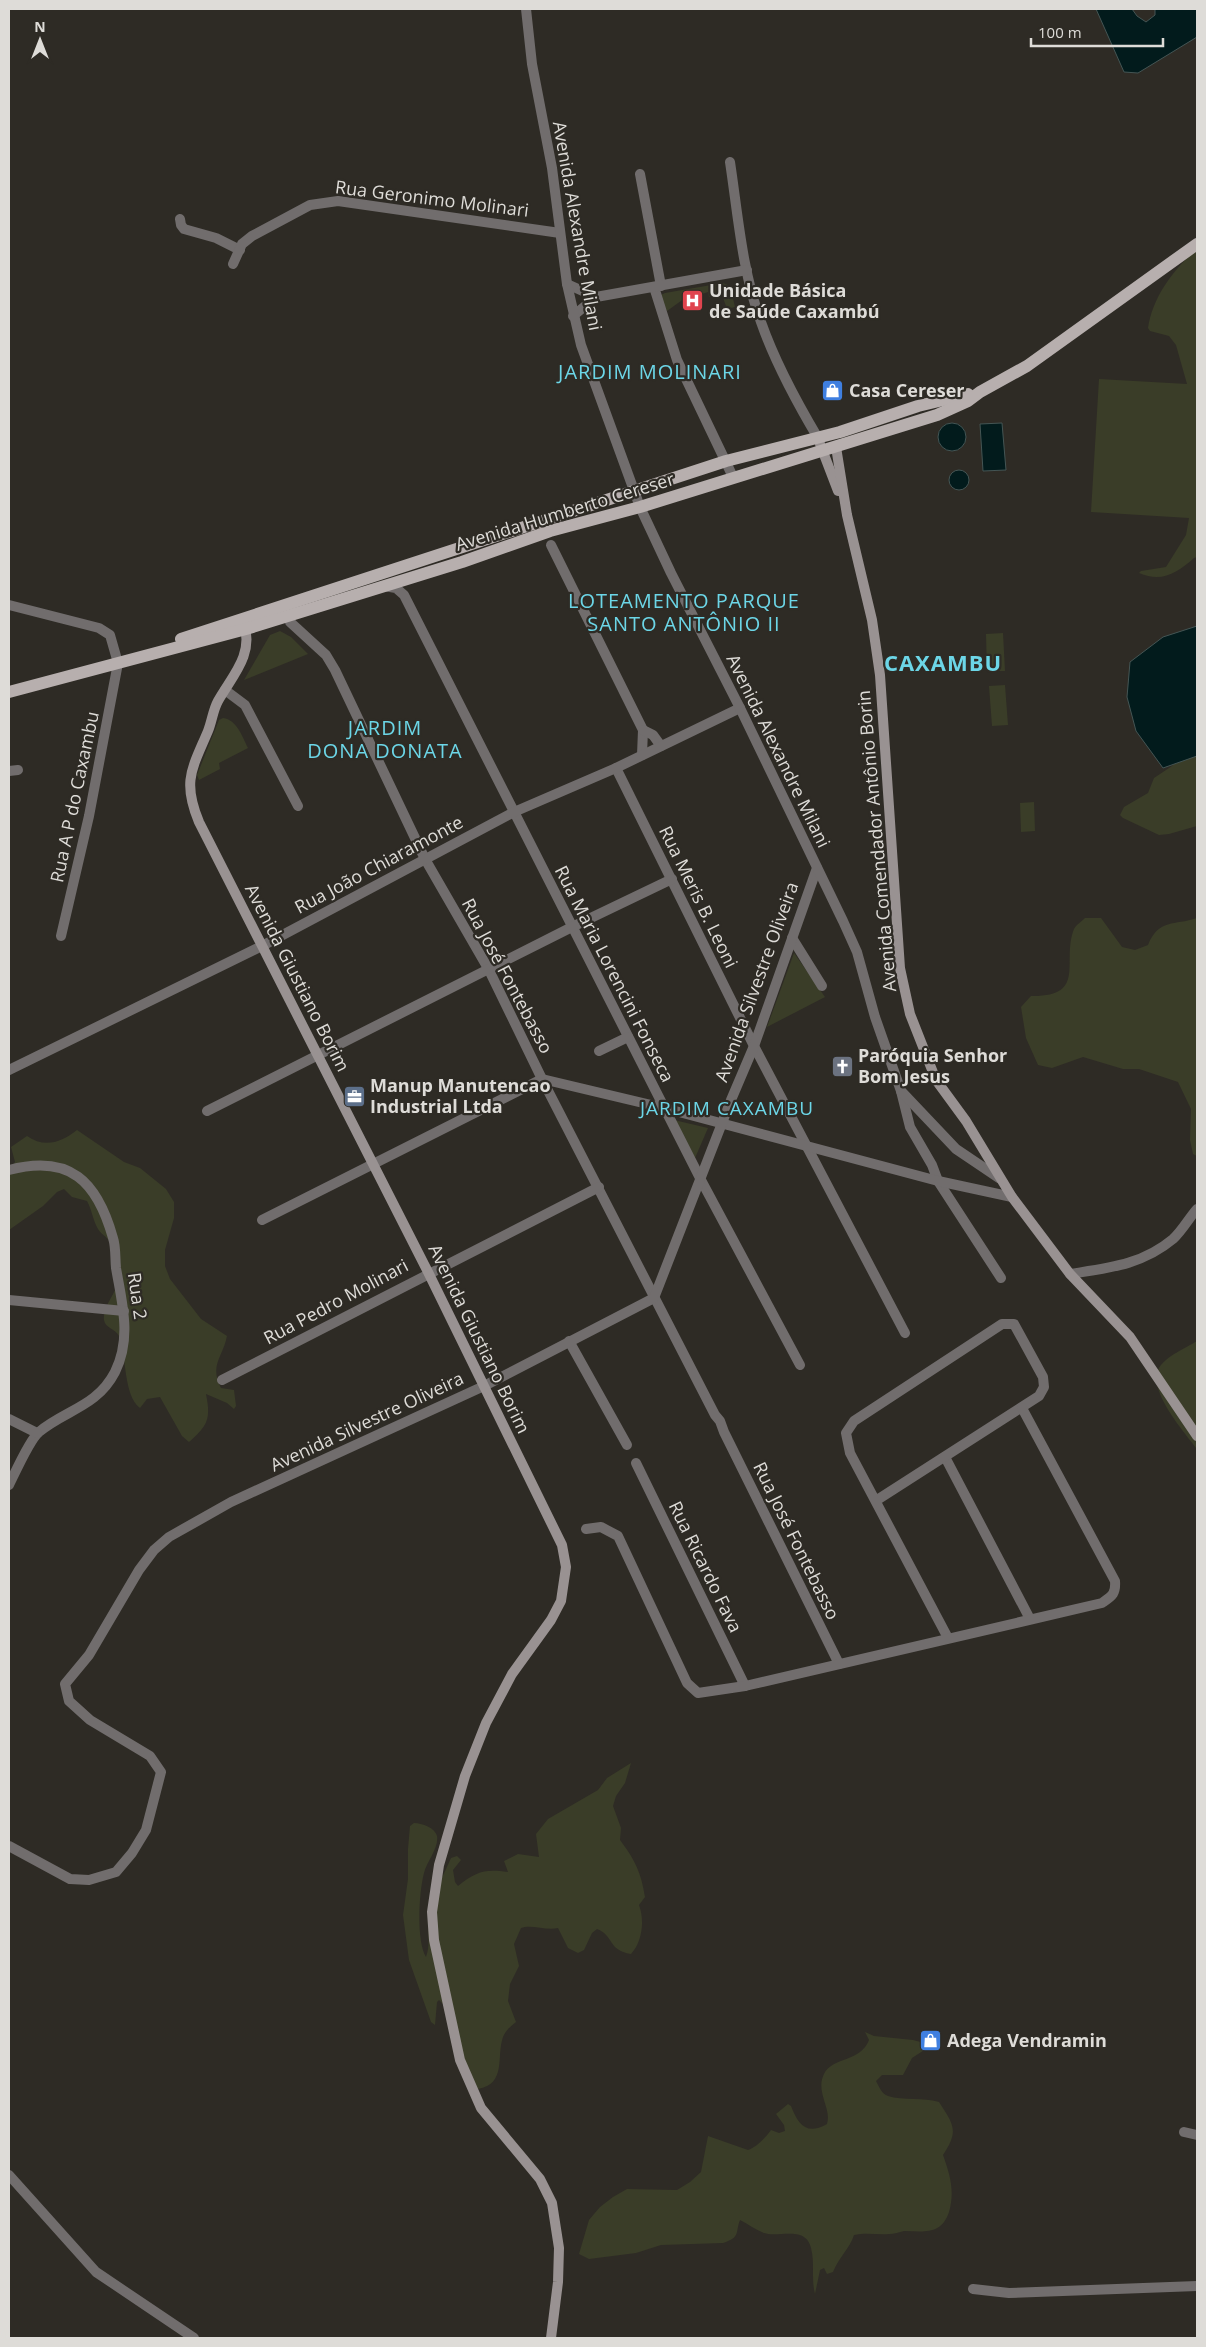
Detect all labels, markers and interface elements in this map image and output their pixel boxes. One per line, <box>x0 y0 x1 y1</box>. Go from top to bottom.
north arrow <box>15 15 65 65</box>
scale bar <box>1031 15 1164 47</box>
text: N <box>34 17 46 36</box>
text: 100 m <box>1038 22 1082 42</box>
street label: Avenida Alexandre Milani <box>548 119 608 332</box>
street label: Rua Geronimo Molinari <box>334 174 530 222</box>
place label: Unidade Básica de Saúde Caxambú <box>709 278 880 323</box>
hospital icon: Unidade Básica de Saúde Caxambú <box>681 289 705 313</box>
district label: JARDIM MOLINARI <box>556 358 742 385</box>
place label: Casa Cereser <box>849 378 965 402</box>
shop icon: Casa Cereser <box>821 379 845 403</box>
street label: Avenida Humberto Cereser <box>452 466 678 556</box>
district label: LOTEAMENTO PARQUE SANTO ANTÔNIO II <box>568 587 800 637</box>
district label: CAXAMBU <box>884 647 1002 677</box>
street label: Avenida Alexandre Milani <box>722 650 836 851</box>
street label: Avenida Comendador Antônio Borin <box>851 689 901 993</box>
street label: Rua A P do Caxambu <box>44 709 104 885</box>
district label: JARDIM DONA DONATA <box>307 714 463 764</box>
street label: Rua João Chiaramonte <box>290 810 467 919</box>
street label: Rua Meris B. Leoni <box>654 822 744 972</box>
street label: Rua Maria Lorencini Fonseca <box>550 861 680 1086</box>
street label: Avenida Silvestre Oliveira <box>709 878 803 1085</box>
street label: Avenida Giustiano Borim <box>240 880 356 1075</box>
street label: Rua José Fontebasso <box>457 894 559 1057</box>
place label: Paróquia Senhor Bom Jesus <box>858 1043 1007 1088</box>
church icon: Paróquia Senhor Bom Jesus <box>830 1054 854 1078</box>
place label: Manup Manutencao Industrial Ltda <box>370 1073 551 1118</box>
office icon: Manup Manutencao Industrial Ltda <box>342 1084 366 1108</box>
district label: JARDIM CAXAMBU <box>638 1095 814 1121</box>
street label: Avenida Giustiano Borim <box>424 1240 536 1437</box>
street label: Rua Pedro Molinari <box>259 1253 412 1349</box>
street label: Rua 2 <box>123 1271 153 1321</box>
street label: Avenida Silvestre Oliveira <box>266 1366 467 1477</box>
street label: Rua José Fontebasso <box>748 1458 846 1623</box>
street label: Rua Ricardo Fava <box>664 1497 748 1636</box>
place label: Adega Vendramin <box>947 2028 1107 2052</box>
shop icon: Adega Vendramin <box>919 2029 943 2053</box>

